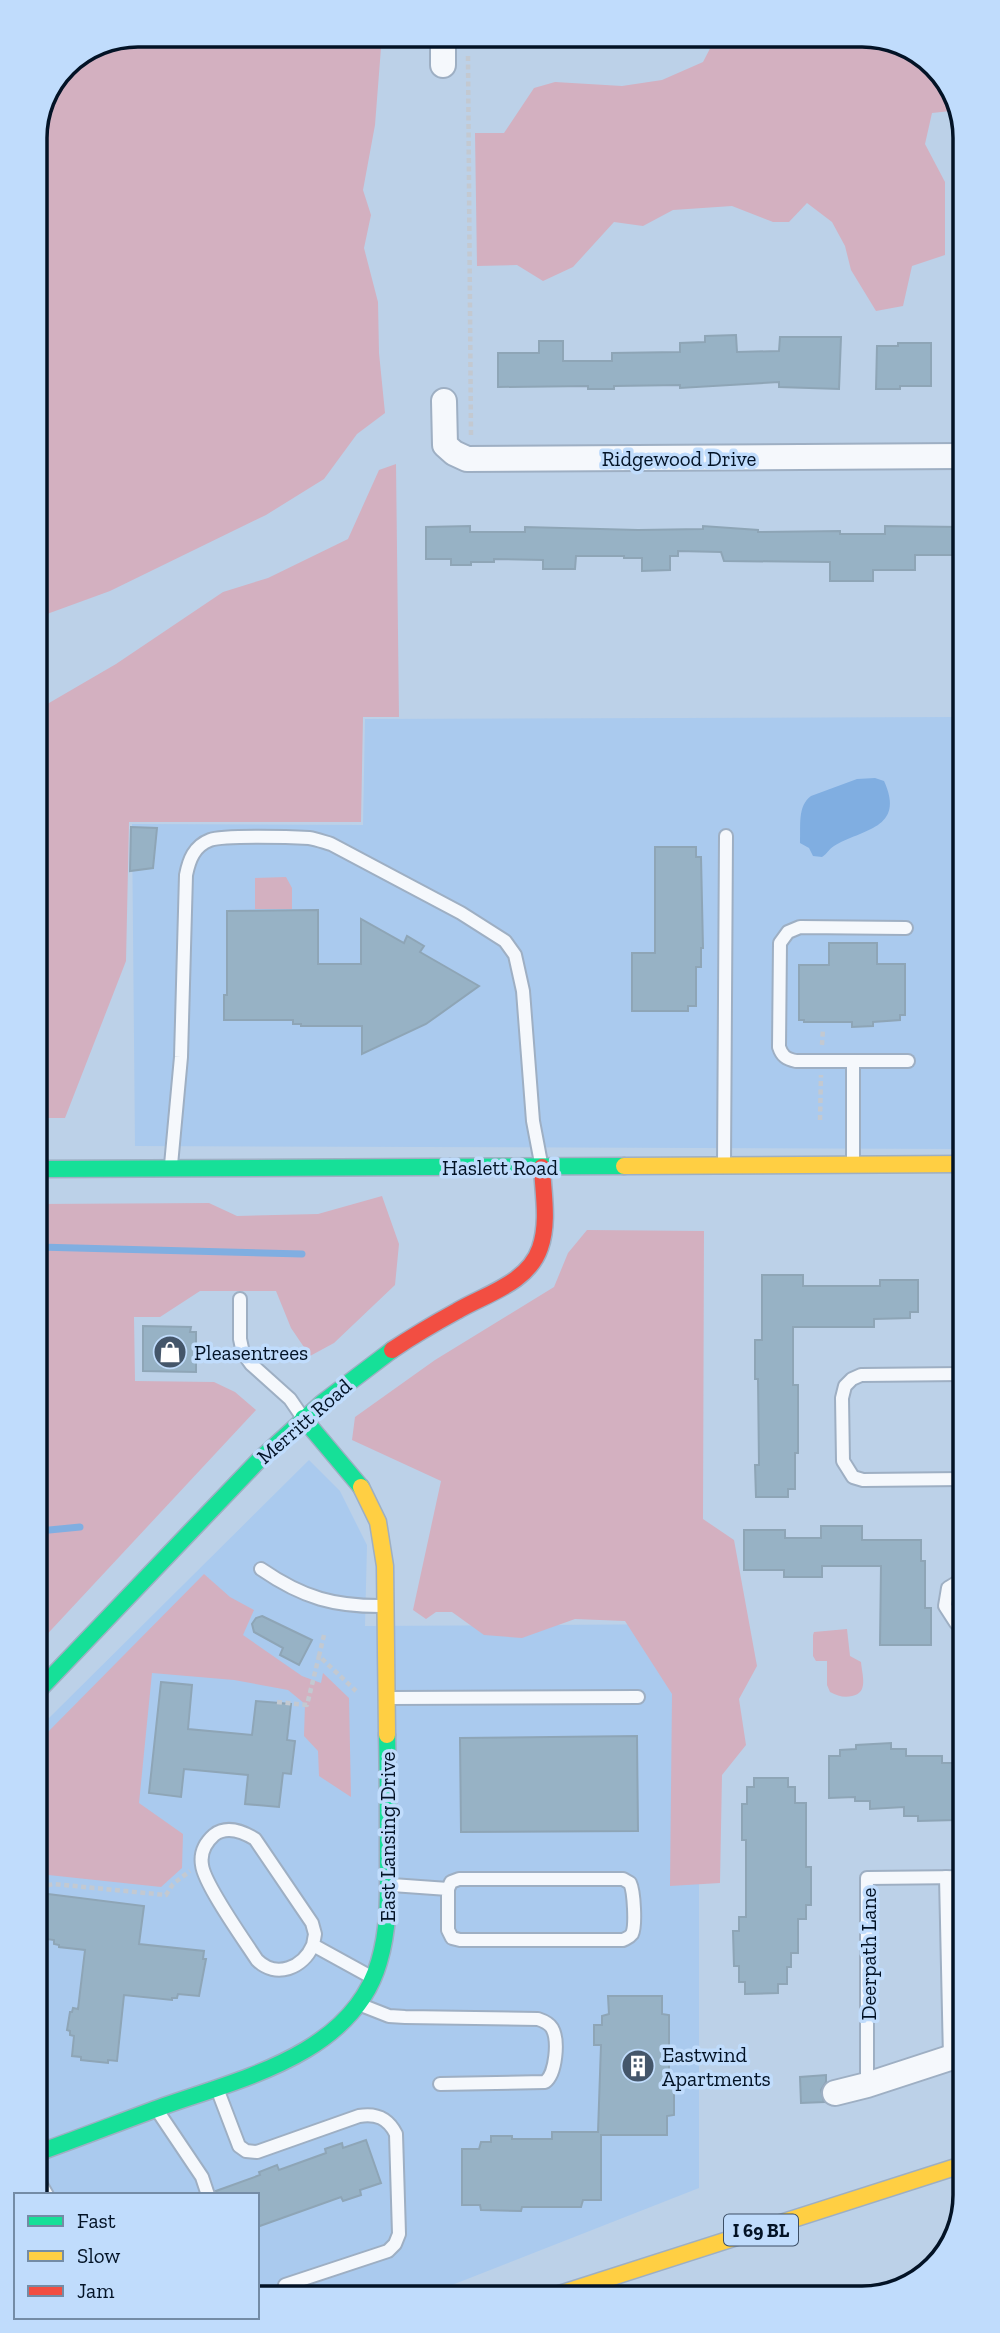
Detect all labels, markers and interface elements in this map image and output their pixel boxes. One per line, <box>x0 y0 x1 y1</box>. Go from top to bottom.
street label: Ridgewood Drive <box>602 446 756 471</box>
street label: Haslett Road <box>442 1155 558 1180</box>
shop icon: Pleasentrees <box>151 1333 189 1371</box>
place label: Pleasentrees <box>194 1340 308 1365</box>
street label: Merritt Road <box>252 1373 357 1469</box>
street label: East Lansing Drive <box>375 1752 400 1922</box>
street label: Deerpath Lane <box>856 1888 881 2020</box>
place label: Eastwind Apartments <box>662 2042 771 2091</box>
building icon: Eastwind Apartments <box>619 2047 657 2085</box>
legend <box>14 2193 259 2319</box>
text: Fast <box>77 2208 116 2233</box>
road number: I 69 BL <box>724 2214 798 2246</box>
text: Slow <box>77 2243 120 2268</box>
text: Jam <box>77 2278 114 2303</box>

